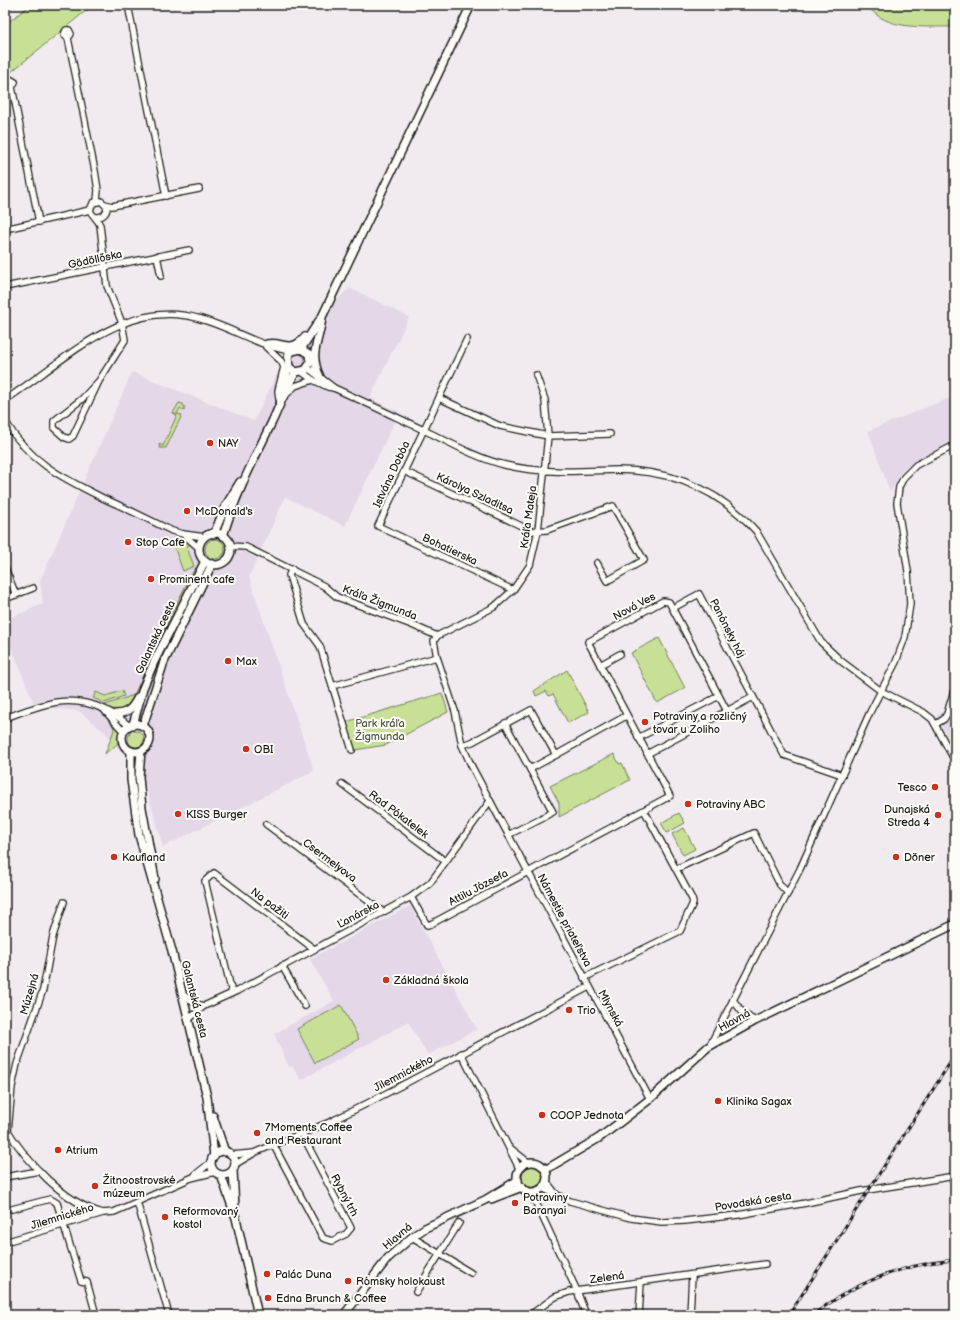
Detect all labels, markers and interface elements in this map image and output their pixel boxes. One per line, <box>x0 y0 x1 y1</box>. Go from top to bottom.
street label: Gödöllőska <box>67 247 123 272</box>
place label: NAY <box>218 437 239 450</box>
marker: NAY <box>205 438 215 448</box>
street label: Istvána Dobóa <box>370 439 413 510</box>
street label: Károlya Szladitsa <box>434 470 515 517</box>
street label: Kráľa Mateja <box>518 485 539 549</box>
place label: McDonald's <box>195 505 253 518</box>
marker: McDonald's <box>182 506 192 516</box>
street label: Bohatierska <box>420 531 479 568</box>
place label: Stop Cafe <box>136 536 185 549</box>
marker: Stop Cafe <box>123 537 133 547</box>
place label: Prominent cafe <box>159 573 235 586</box>
marker: Prominent cafe <box>146 574 156 584</box>
street label: Kráľa Žigmunda <box>341 581 419 623</box>
street label: Nová Ves <box>611 590 658 623</box>
street label: Panónsky háj <box>707 596 748 660</box>
street label: Galantská cesta <box>133 598 178 676</box>
place label: Max <box>236 655 257 668</box>
marker: Max <box>223 656 233 666</box>
place label: Potraviny a rozličný tovar u Zoliho <box>653 710 747 736</box>
park label: Park kráľa Žigmunda <box>354 717 405 743</box>
marker: Potraviny a rozličný tovar u Zoliho <box>640 717 650 727</box>
place label: OBI <box>254 743 274 756</box>
marker: OBI <box>241 744 251 754</box>
place label: Tesco <box>897 781 927 794</box>
marker: Tesco <box>930 782 940 792</box>
street label: Rad Pókatelek <box>366 788 432 841</box>
place label: Potraviny ABC <box>696 798 765 811</box>
marker: Potraviny ABC <box>683 799 693 809</box>
place label: Dunajská Streda 4 <box>884 803 930 829</box>
place label: KISS Burger <box>186 808 248 821</box>
marker: KISS Burger <box>173 809 183 819</box>
marker: Dunajská Streda 4 <box>933 810 943 820</box>
street label: Csermelyova <box>300 836 359 885</box>
place label: Kaufland <box>122 851 165 864</box>
place label: Döner <box>904 851 936 864</box>
marker: Kaufland <box>109 852 119 862</box>
marker: Döner <box>891 852 901 862</box>
street label: Attilu Józsefa <box>446 866 510 908</box>
street label: Námestie priateľstva <box>535 871 595 969</box>
street label: Na pažiti <box>248 885 291 922</box>
street label: Ľanárska <box>335 898 381 931</box>
street label: Galantská cesta <box>179 959 210 1039</box>
street label: Múzejná <box>17 972 42 1016</box>
place label: Základná škola <box>393 974 469 987</box>
marker: Základná škola <box>381 975 391 985</box>
street label: Mlynská <box>595 988 626 1029</box>
place label: Trio <box>577 1004 596 1017</box>
marker: Trio <box>564 1005 574 1015</box>
street label: Hlavná <box>716 1006 752 1034</box>
street label: Jilemnického <box>371 1052 435 1095</box>
place label: Klinika Sagax <box>726 1095 792 1108</box>
marker: Klinika Sagax <box>713 1096 723 1106</box>
place label: COOP Jednota <box>550 1109 624 1122</box>
marker: COOP Jednota <box>537 1110 547 1120</box>
place label: 7Moments Coffee and Restaurant <box>265 1121 353 1147</box>
marker: 7Moments Coffee and Restaurant <box>252 1128 262 1138</box>
place label: Atrium <box>66 1144 98 1157</box>
marker: Atrium <box>53 1145 63 1155</box>
street label: Rybný trh <box>328 1172 361 1219</box>
place label: Žitnoostrovské múzeum <box>102 1173 176 1200</box>
marker: Žitnoostrovské múzeum <box>90 1181 100 1191</box>
street label: Povodská cesta <box>714 1189 792 1214</box>
place label: Potraviny Baranyai <box>523 1191 568 1217</box>
marker: Potraviny Baranyai <box>510 1198 520 1208</box>
street label: Jilemnického <box>29 1201 95 1232</box>
place label: Reformovaný kostol <box>173 1205 238 1231</box>
marker: Reformovaný kostol <box>160 1212 170 1222</box>
street label: Hlavná <box>380 1220 415 1252</box>
place label: Palác Duna <box>275 1268 332 1281</box>
marker: Palác Duna <box>262 1269 272 1279</box>
street label: Zelená <box>588 1269 625 1286</box>
place label: Rómsky holokaust <box>356 1275 445 1288</box>
marker: Rómsky holokaust <box>343 1276 353 1286</box>
place label: Edna Brunch & Coffee <box>276 1292 387 1305</box>
marker: Edna Brunch & Coffee <box>263 1293 273 1303</box>

